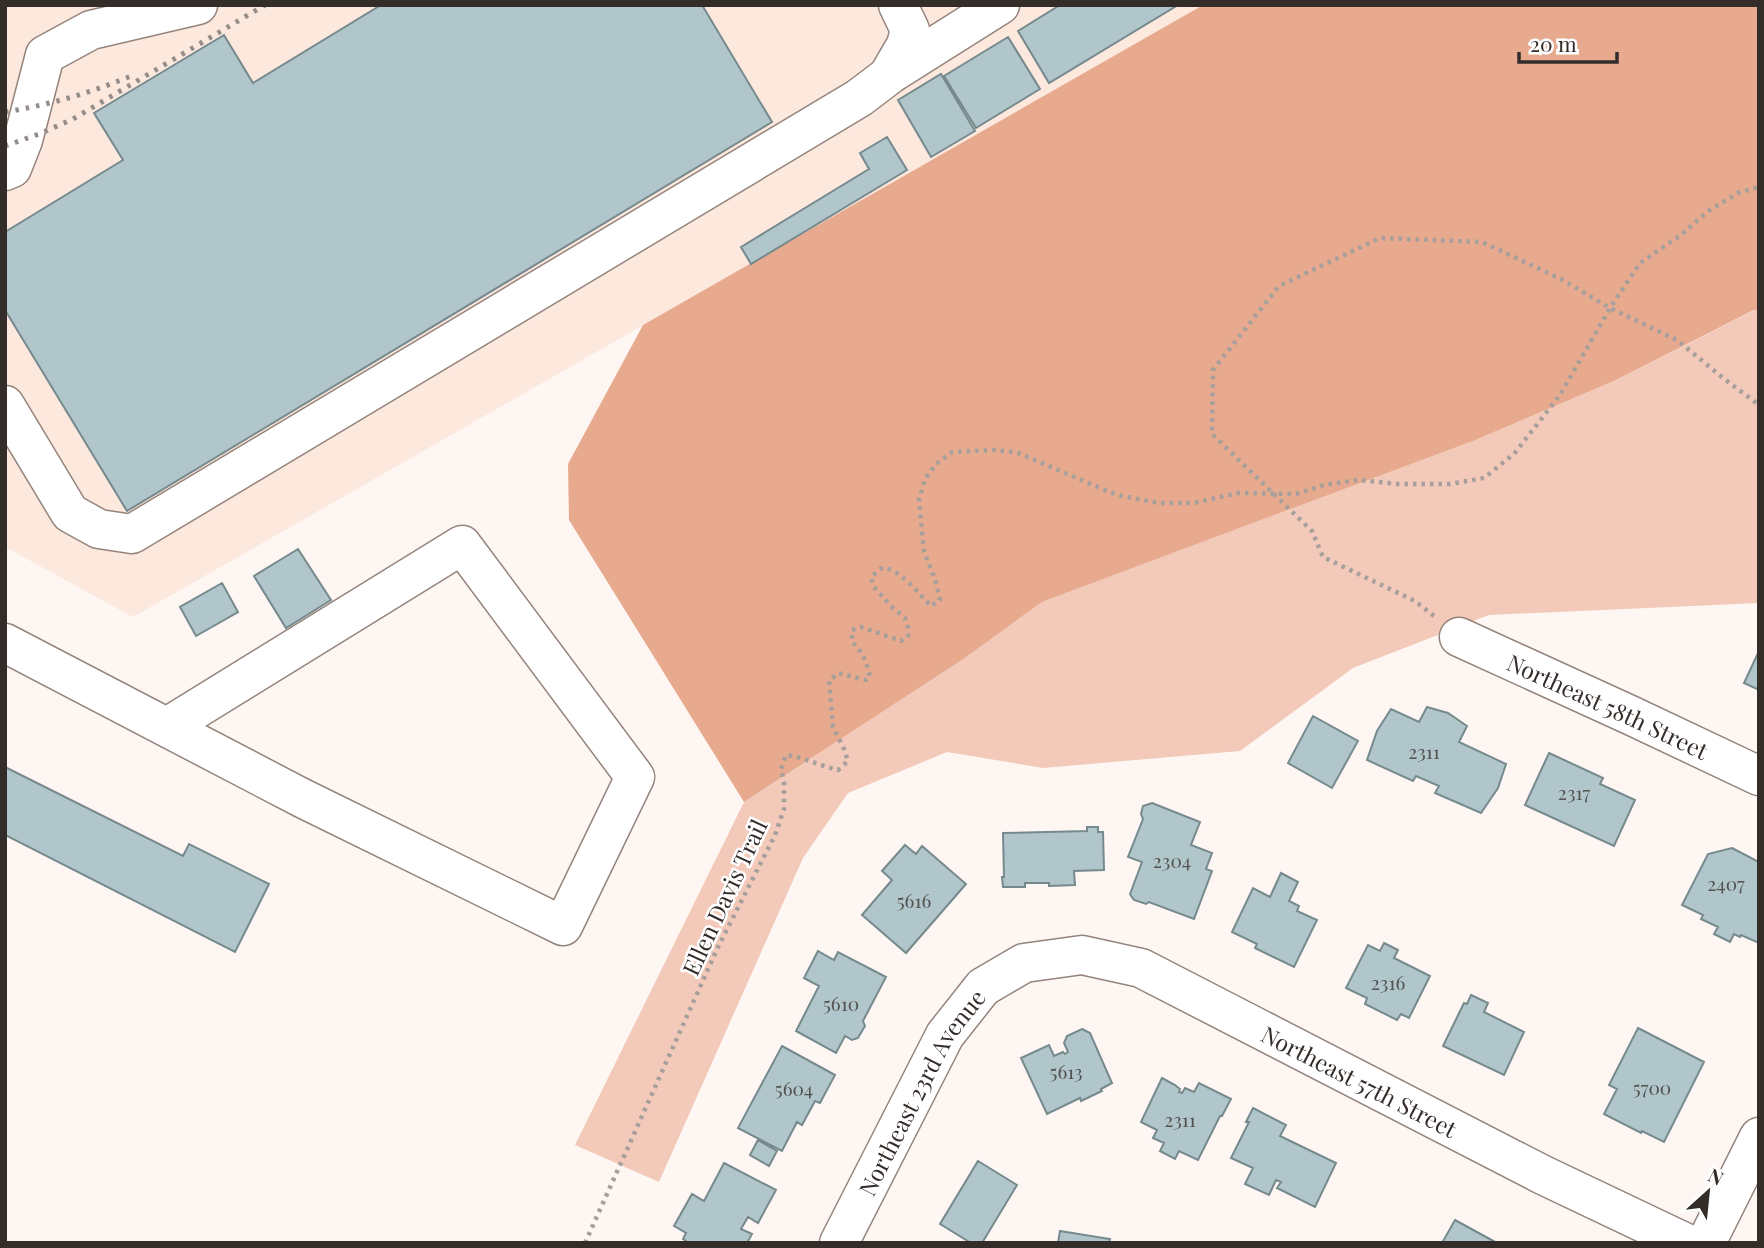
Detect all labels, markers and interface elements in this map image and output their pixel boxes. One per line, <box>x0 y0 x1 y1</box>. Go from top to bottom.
scale bar <box>1519 21 1617 65</box>
text: 20 m <box>1530 29 1577 57</box>
street label: Northeast 58th Street <box>1503 646 1714 766</box>
house number: 2311 <box>1408 738 1440 764</box>
house number: 2317 <box>1558 779 1590 805</box>
street label: Ellen Davis Trail <box>674 814 774 980</box>
house number: 2304 <box>1153 847 1191 873</box>
house number: 2407 <box>1707 870 1745 896</box>
house number: 5616 <box>897 887 931 913</box>
house number: 2316 <box>1371 969 1405 995</box>
street label: Northeast 23rd Avenue <box>850 982 991 1200</box>
house number: 5610 <box>823 990 859 1016</box>
street label: Northeast 57th Street <box>1257 1017 1463 1144</box>
house number: 5613 <box>1050 1058 1082 1084</box>
house number: 5700 <box>1633 1074 1671 1100</box>
house number: 5604 <box>775 1075 813 1101</box>
house number: 2311 <box>1164 1106 1196 1132</box>
north arrow <box>1673 1157 1743 1227</box>
text: N <box>1704 1161 1728 1191</box>

